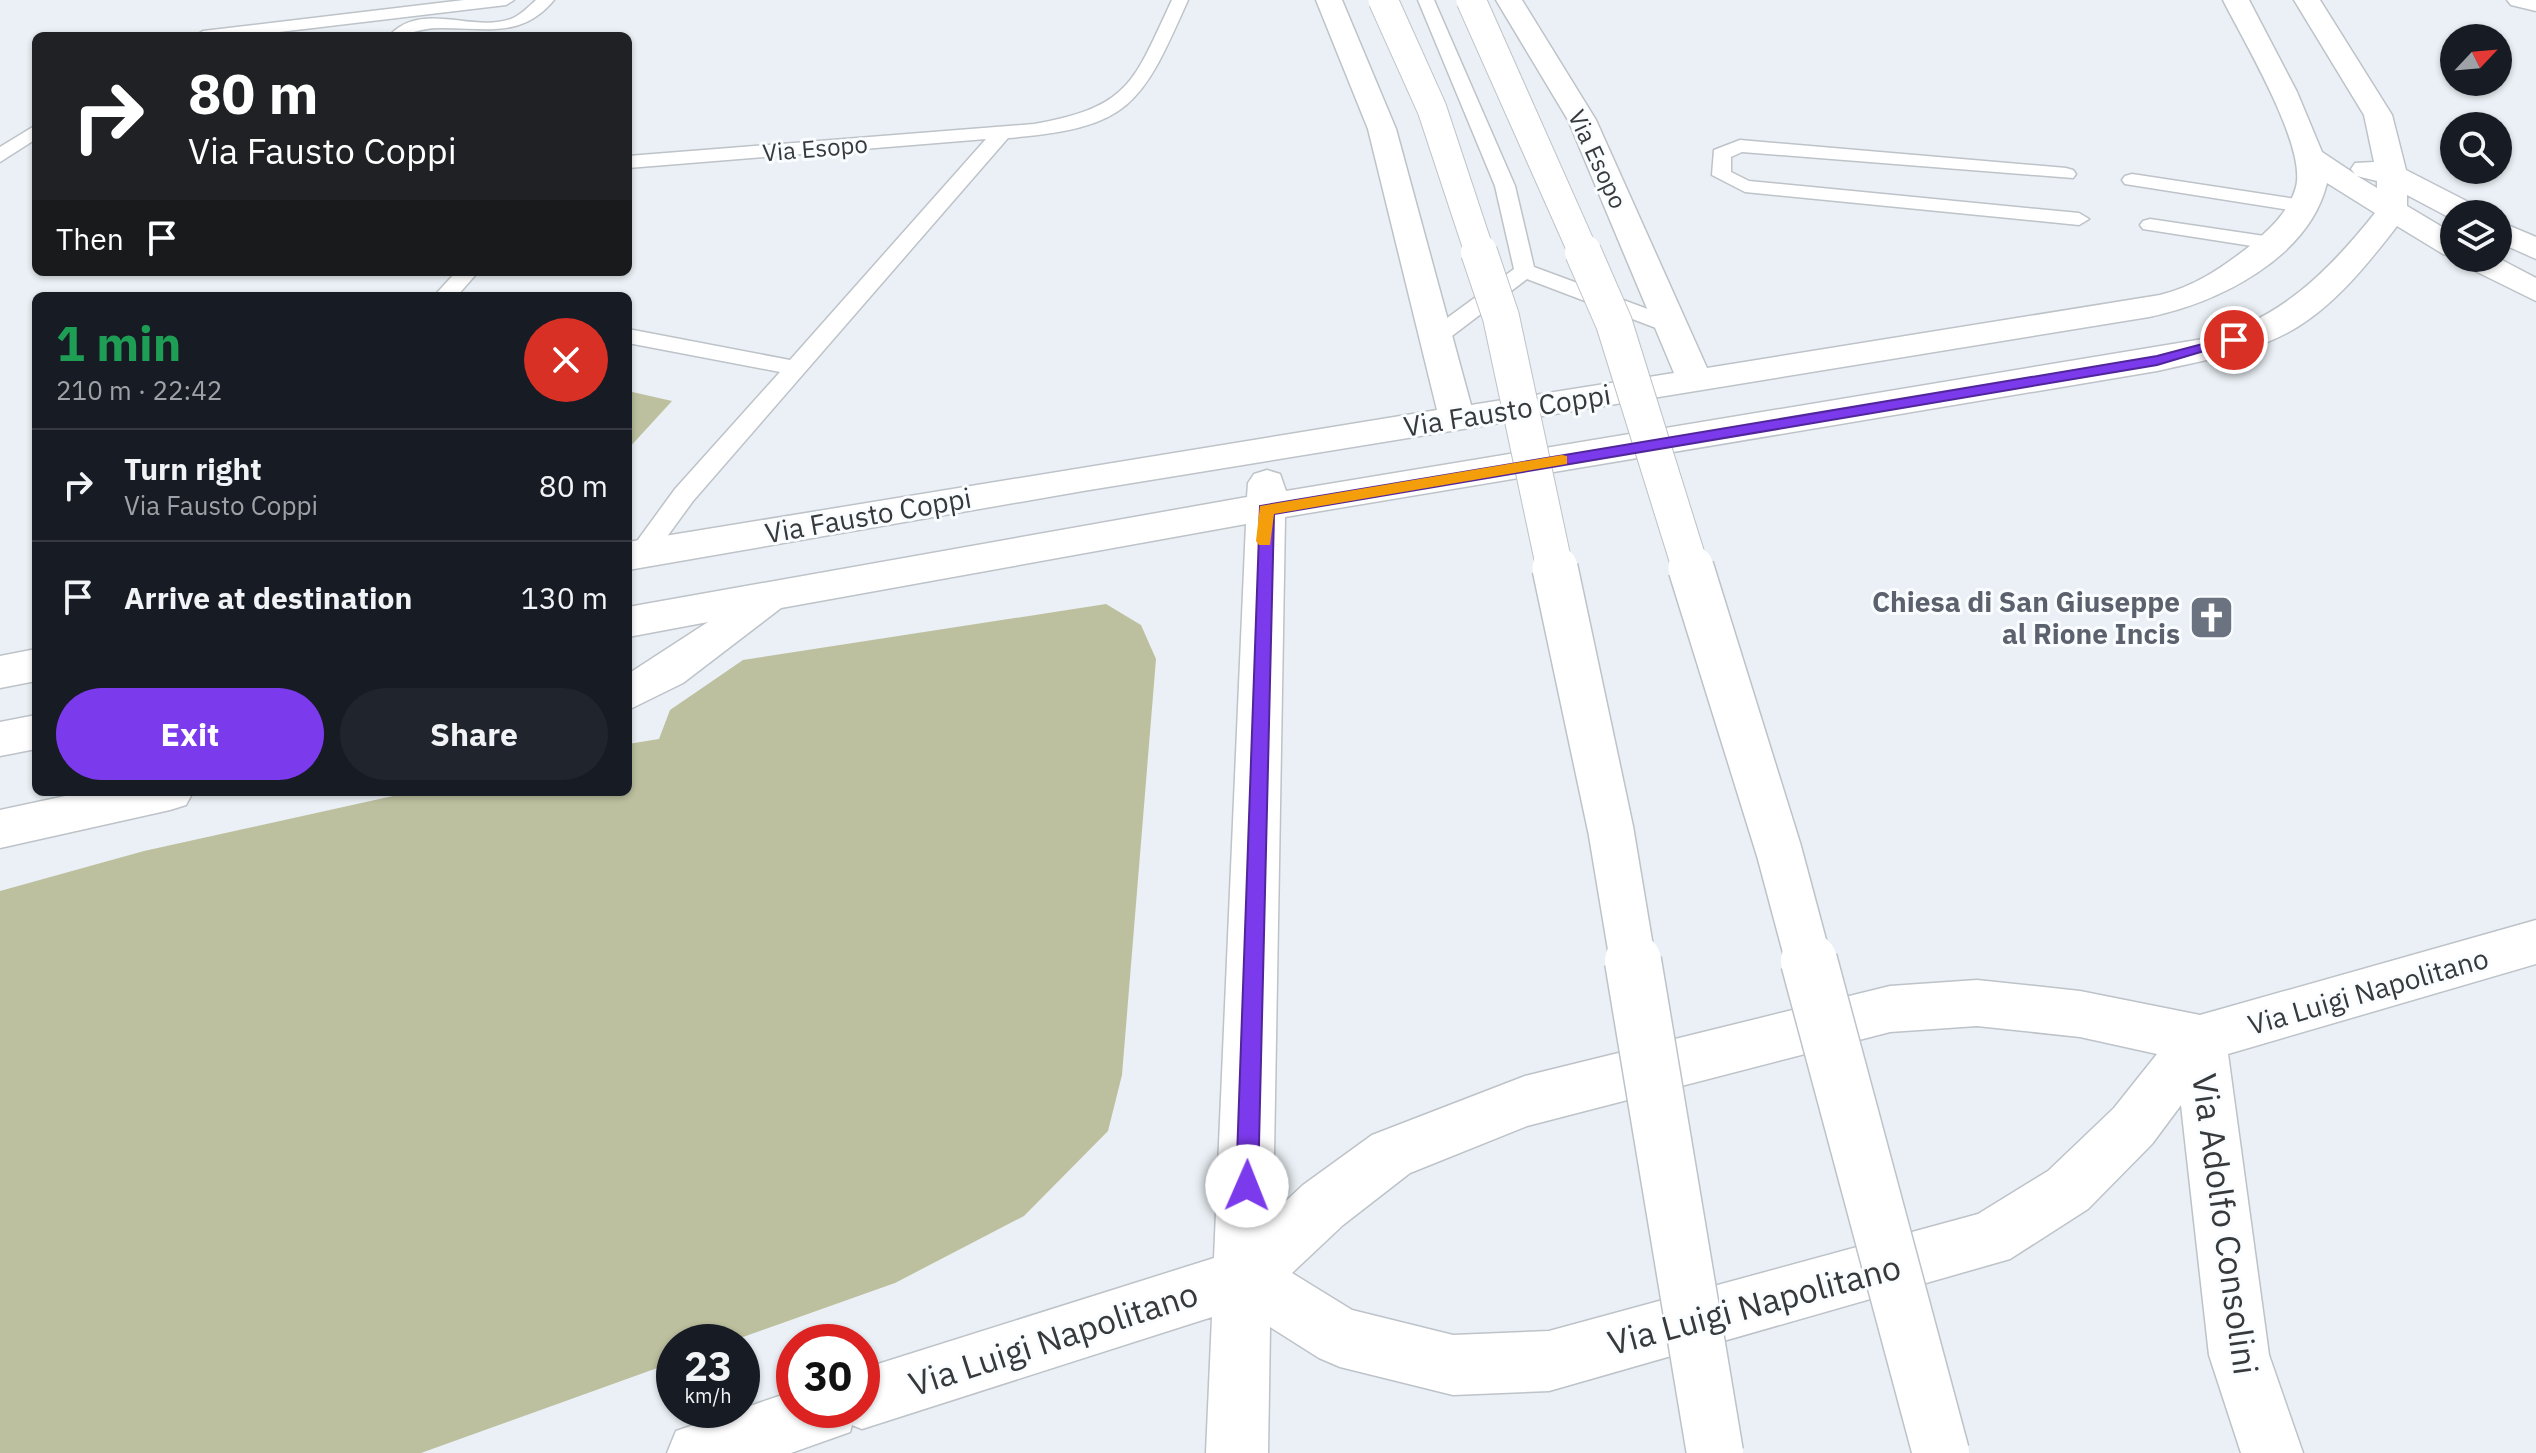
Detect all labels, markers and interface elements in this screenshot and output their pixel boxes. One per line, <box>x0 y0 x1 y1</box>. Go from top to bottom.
north arrow <box>2440 24 2512 96</box>
map controls <box>2440 24 2512 272</box>
text: 80 m <box>188 57 318 129</box>
icon: right <box>56 64 160 168</box>
street label: Via Esopo <box>1561 104 1635 214</box>
button: search <box>2440 112 2512 184</box>
text: Via Fausto Coppi <box>188 127 457 174</box>
street label: Via Esopo <box>761 127 869 169</box>
button: layers <box>2440 200 2512 272</box>
icon: arrive <box>140 216 184 260</box>
text: Then <box>56 219 124 258</box>
pin <box>2200 306 2268 374</box>
text: 1 min <box>56 312 181 374</box>
button: close <box>524 318 608 402</box>
icon: arrive <box>2212 318 2256 362</box>
text: 210 m · 22:42 <box>56 373 222 407</box>
street label: Via Fausto Coppi <box>1401 375 1613 445</box>
text: Turn right <box>124 449 262 488</box>
icon: right <box>56 463 100 507</box>
text: 80 m <box>539 466 608 505</box>
street label: Via Fausto Coppi <box>762 479 974 551</box>
text: Via Fausto Coppi <box>124 488 318 522</box>
icon: arrive <box>56 575 100 619</box>
text: Arrive at destination <box>124 578 412 617</box>
text: 130 m <box>521 578 608 617</box>
place label: Chiesa di San Giuseppe al Rione Incis <box>1872 583 2180 652</box>
church icon: Chiesa di San Giuseppe al Rione Incis <box>2187 593 2235 641</box>
button: Exit <box>56 688 324 780</box>
button: Share <box>340 688 608 780</box>
street label: Via Luigi Napolitano <box>2244 939 2492 1043</box>
street label: Via Adolfo Consolini <box>2183 1071 2269 1377</box>
position arrow <box>1205 1144 1289 1228</box>
street label: Via Luigi Napolitano <box>1603 1244 1905 1364</box>
street label: Via Luigi Napolitano <box>903 1270 1203 1406</box>
speed limit sign: 30 <box>776 1324 880 1428</box>
text: 23 <box>684 1340 732 1392</box>
text: km/h <box>684 1382 732 1409</box>

